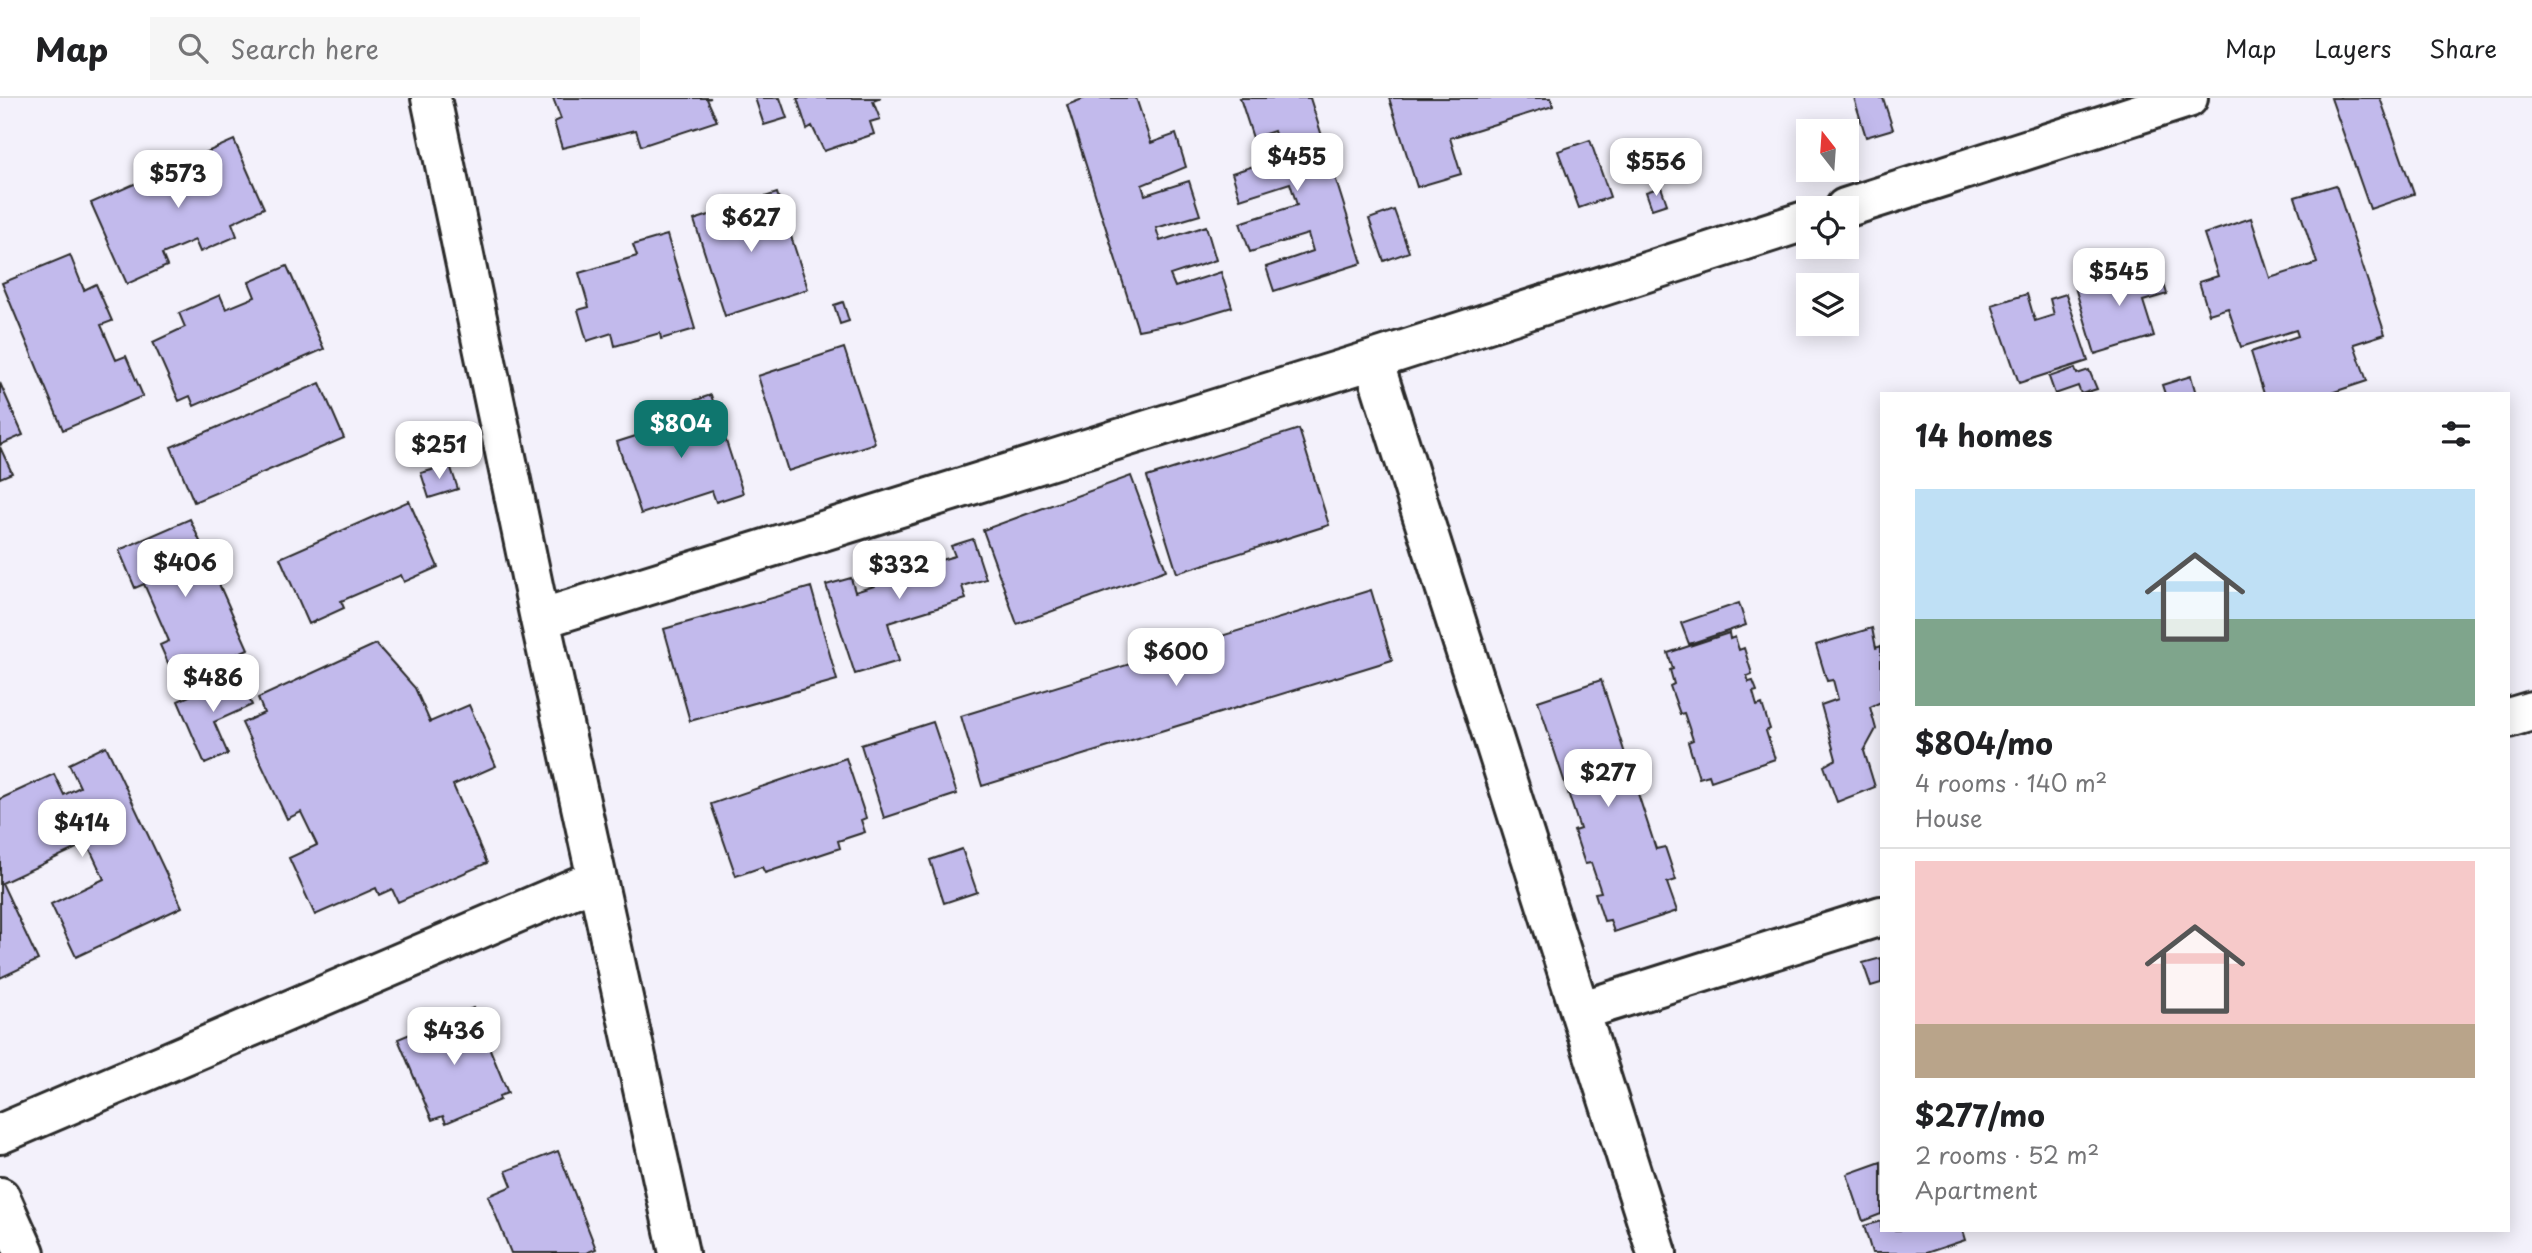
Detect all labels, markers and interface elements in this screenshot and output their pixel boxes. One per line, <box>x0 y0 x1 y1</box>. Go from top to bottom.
search box <box>150 17 640 80</box>
text: Map <box>35 23 108 73</box>
icon: search <box>174 29 212 67</box>
text: Search here <box>230 29 379 68</box>
text: Map <box>2225 30 2276 66</box>
text: Layers <box>2314 30 2391 66</box>
text: Share <box>2429 30 2497 66</box>
north arrow <box>1796 119 1858 182</box>
map controls <box>1796 119 1859 336</box>
pin: $455 <box>1256 134 1338 193</box>
text: $455 <box>1267 138 1327 173</box>
pin: $556 <box>1615 139 1697 198</box>
text: $556 <box>1626 143 1686 178</box>
pin: $573 <box>137 150 219 210</box>
text: $573 <box>149 155 207 190</box>
pin: $627 <box>710 194 792 254</box>
button: locate <box>1796 196 1859 259</box>
text: $627 <box>722 199 780 234</box>
pin: $545 <box>2078 248 2160 308</box>
text: $545 <box>2089 253 2149 288</box>
button: layers <box>1796 273 1859 336</box>
pin: $804 <box>640 400 722 460</box>
text: $804 <box>650 405 712 440</box>
text: 14 homes <box>1915 412 2053 457</box>
icon: filters <box>2437 415 2475 453</box>
pin: $251 <box>398 422 480 481</box>
text: $251 <box>411 426 467 461</box>
icon: home <box>2132 534 2258 660</box>
pin: $406 <box>144 540 226 599</box>
pin: $332 <box>858 542 940 601</box>
text: $406 <box>153 544 217 579</box>
text: $332 <box>869 546 929 581</box>
pin: $600 <box>1135 628 1217 688</box>
text: $600 <box>1144 633 1208 668</box>
pin: $486 <box>172 654 254 714</box>
text: $486 <box>183 659 243 694</box>
text: $804/mo <box>1915 720 2053 765</box>
pin: $277 <box>1567 750 1649 809</box>
text: $277 <box>1580 754 1636 789</box>
text: 4 rooms · 140 m² <box>1915 765 2107 800</box>
pin: $414 <box>41 800 123 859</box>
text: House <box>1915 800 1982 835</box>
text: $414 <box>54 804 110 839</box>
icon: home <box>2132 906 2258 1032</box>
pin: $436 <box>413 1007 495 1067</box>
text: $436 <box>423 1012 485 1047</box>
text: $277/mo <box>1915 1092 2045 1137</box>
text: 2 rooms · 52 m² <box>1915 1137 2099 1172</box>
text: Apartment <box>1915 1172 2038 1207</box>

